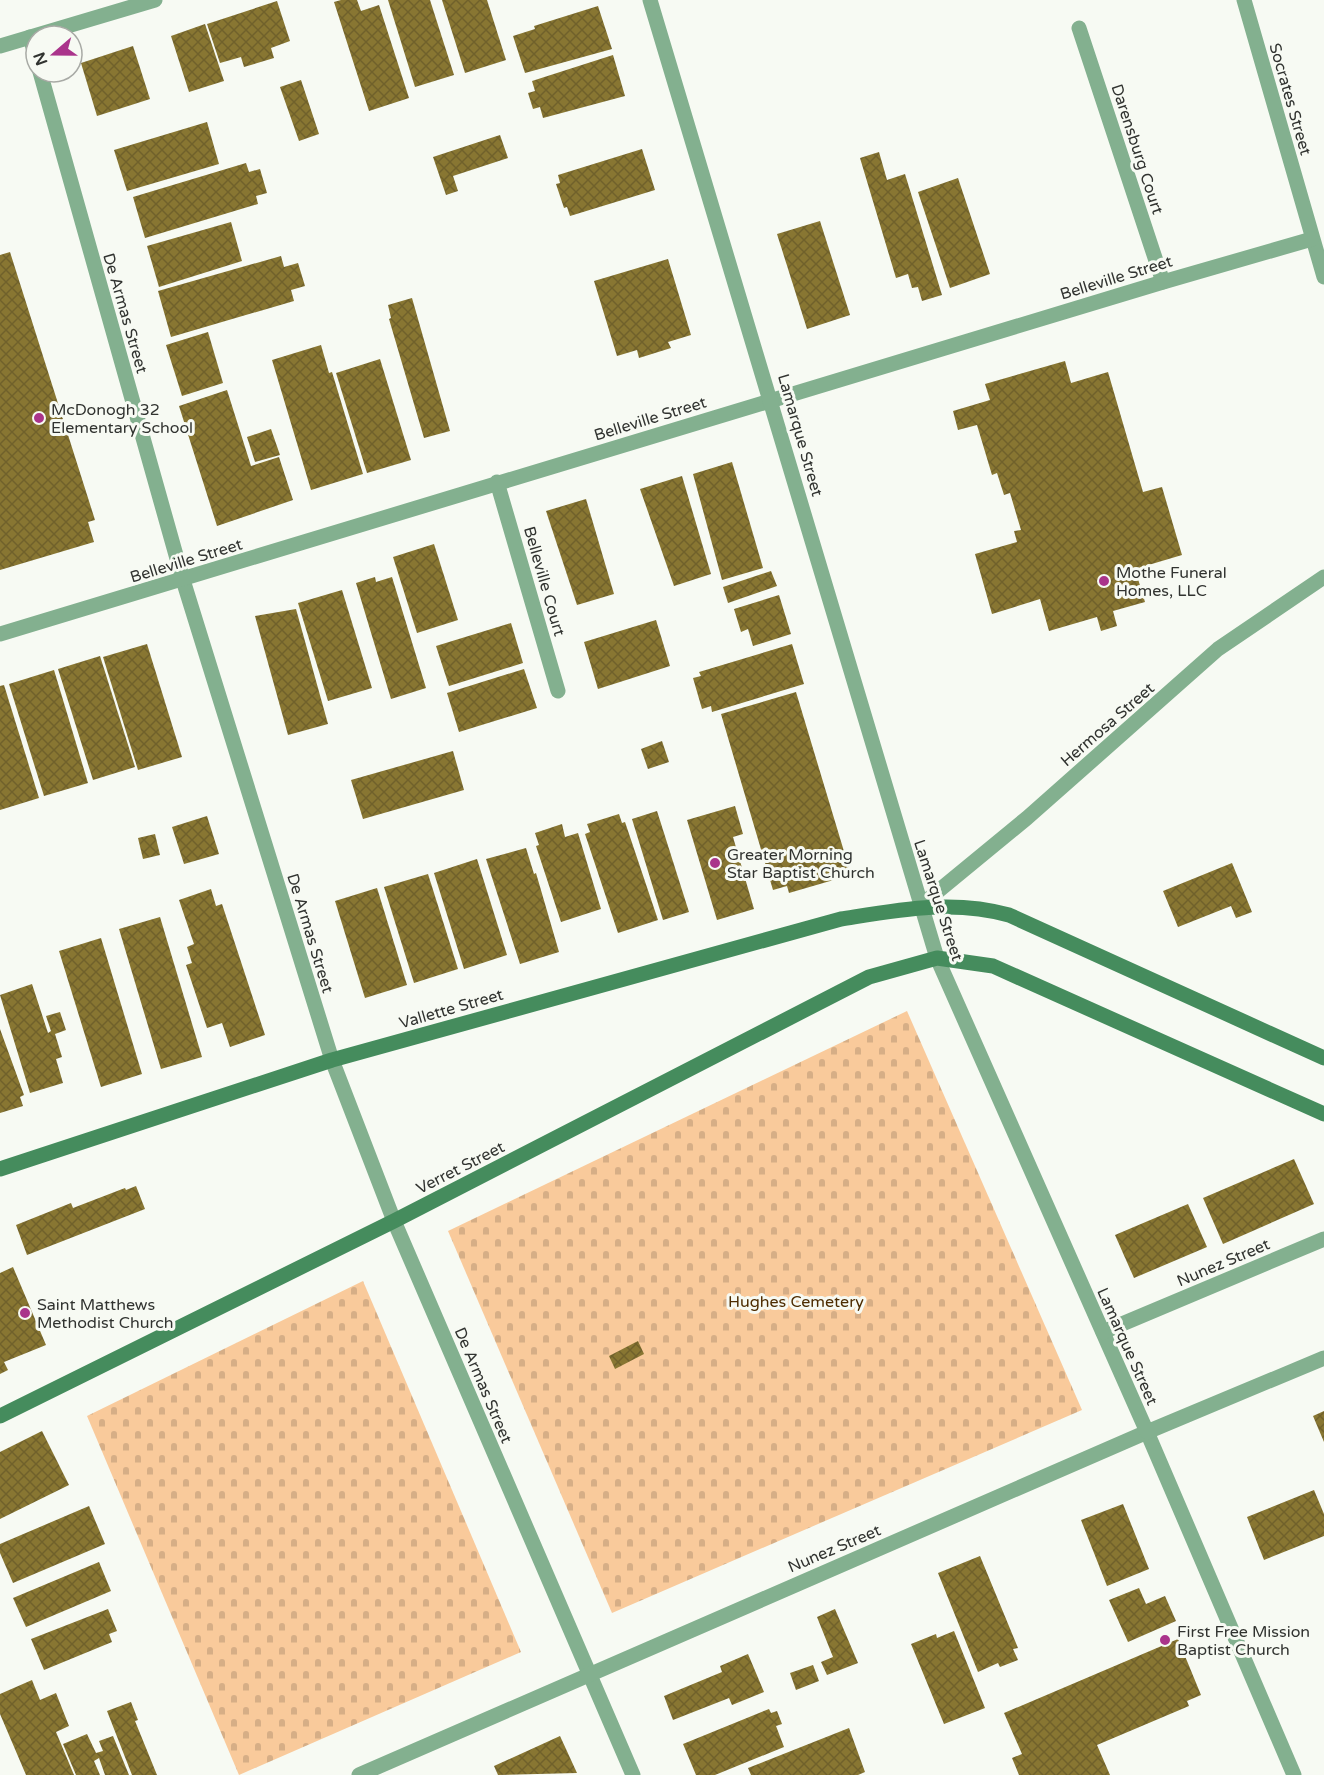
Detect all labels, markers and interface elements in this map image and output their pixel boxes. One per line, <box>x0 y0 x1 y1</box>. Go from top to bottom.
north arrow <box>24 24 84 84</box>
street label: Socrates Street <box>1264 41 1316 158</box>
text: N <box>29 49 52 68</box>
street label: Darensburg Court <box>1107 82 1168 217</box>
street label: De Armas Street <box>98 251 152 376</box>
street label: Belleville Street <box>1058 251 1175 305</box>
street label: Lamarque Street <box>773 372 827 499</box>
street label: Belleville Street <box>592 392 709 446</box>
place label: McDonogh 32 Elementary School <box>51 400 193 438</box>
marker: McDonogh 32 Elementary School <box>32 411 46 425</box>
street label: Belleville Court <box>519 524 569 638</box>
street label: Belleville Street <box>128 534 245 588</box>
place label: Mothe Funeral Homes, LLC <box>1116 563 1227 601</box>
marker: Mothe Funeral Homes, LLC <box>1097 574 1111 588</box>
street label: Hermosa Street <box>1057 678 1159 771</box>
street label: Lamarque Street <box>909 837 967 964</box>
place label: Greater Morning Star Baptist Church <box>727 845 875 883</box>
marker: Greater Morning Star Baptist Church <box>708 856 722 870</box>
street label: De Armas Street <box>282 871 338 996</box>
street label: Vallette Street <box>397 985 506 1033</box>
street label: Verret Street <box>413 1137 508 1199</box>
street label: Nunez Street <box>1174 1234 1273 1291</box>
street label: Lamarque Street <box>1092 1285 1162 1408</box>
park label: Hughes Cemetery <box>728 1292 864 1312</box>
place label: Saint Matthews Methodist Church <box>37 1295 174 1333</box>
marker: Saint Matthews Methodist Church <box>18 1306 32 1320</box>
street label: De Armas Street <box>450 1324 517 1446</box>
street label: Nunez Street <box>785 1520 884 1577</box>
place label: First Free Mission Baptist Church <box>1177 1622 1310 1660</box>
marker: First Free Mission Baptist Church <box>1158 1633 1172 1647</box>

